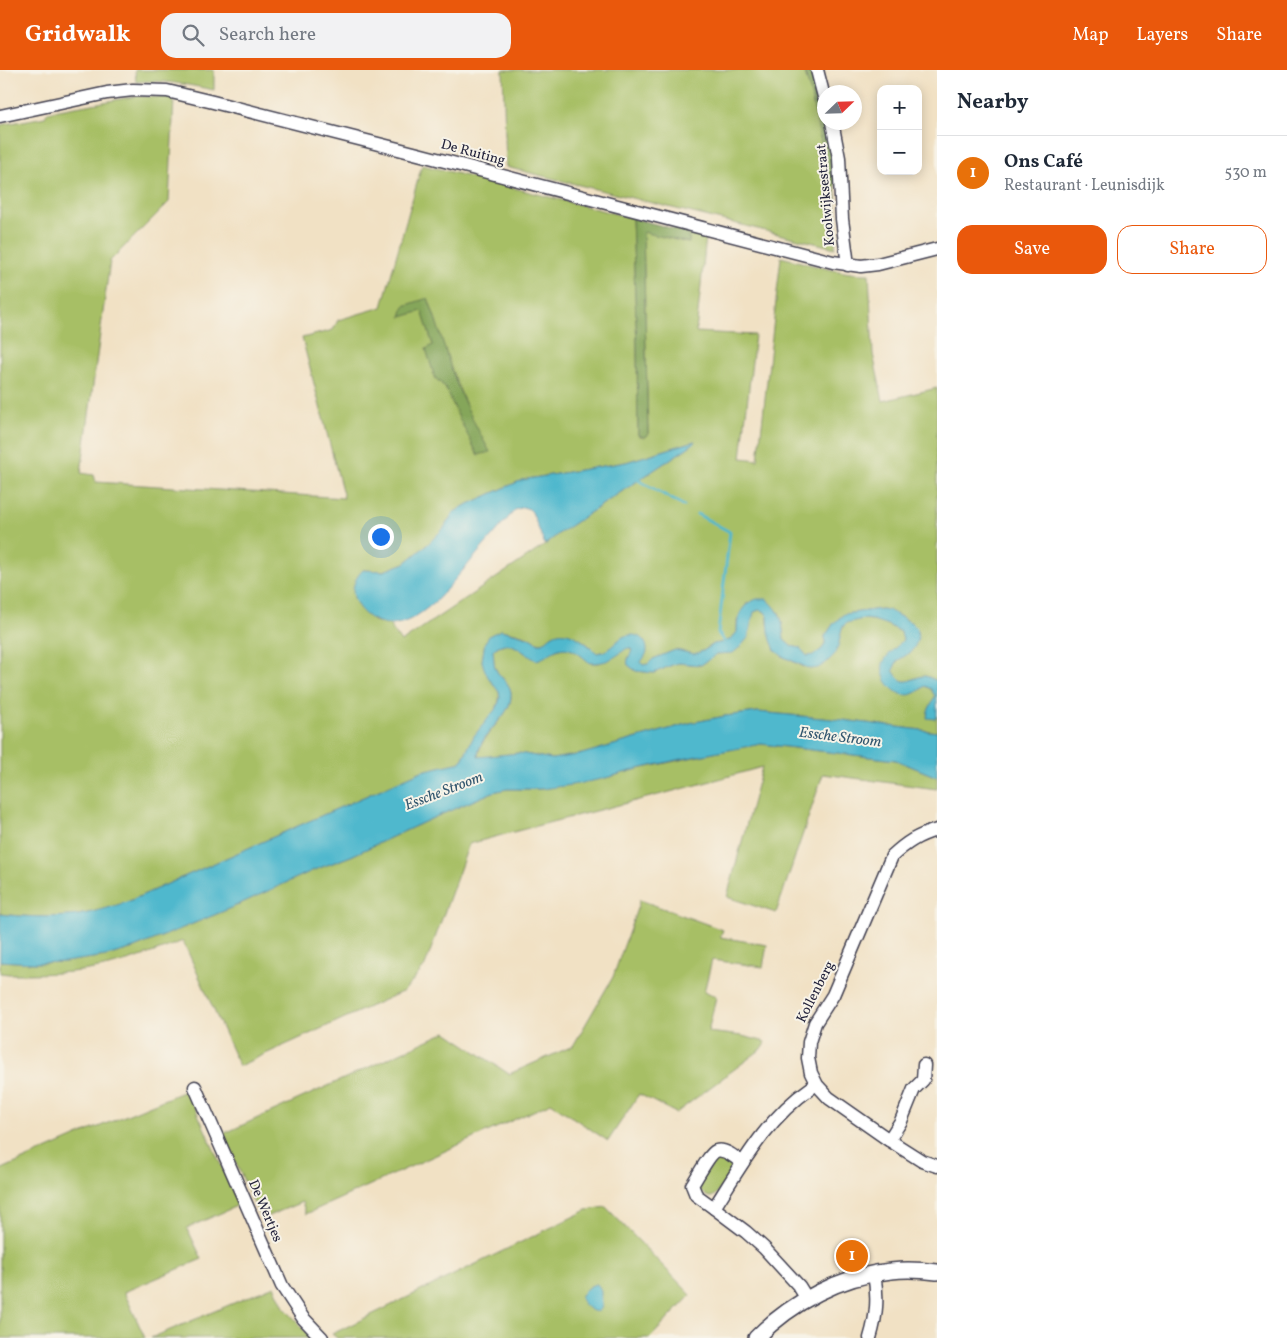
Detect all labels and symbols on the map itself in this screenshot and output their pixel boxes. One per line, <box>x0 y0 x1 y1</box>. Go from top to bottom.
north arrow <box>817 85 862 130</box>
street label: De Ruiting <box>439 135 507 171</box>
street label: Koolwijksestraat <box>812 143 840 247</box>
your location <box>368 524 394 550</box>
water label: Essche Stroom <box>798 723 883 754</box>
water label: Essche Stroom <box>402 767 487 817</box>
street label: Kollenberg <box>792 958 840 1026</box>
street label: De Wertjes <box>243 1177 287 1245</box>
pin: 1 <box>836 1237 868 1275</box>

